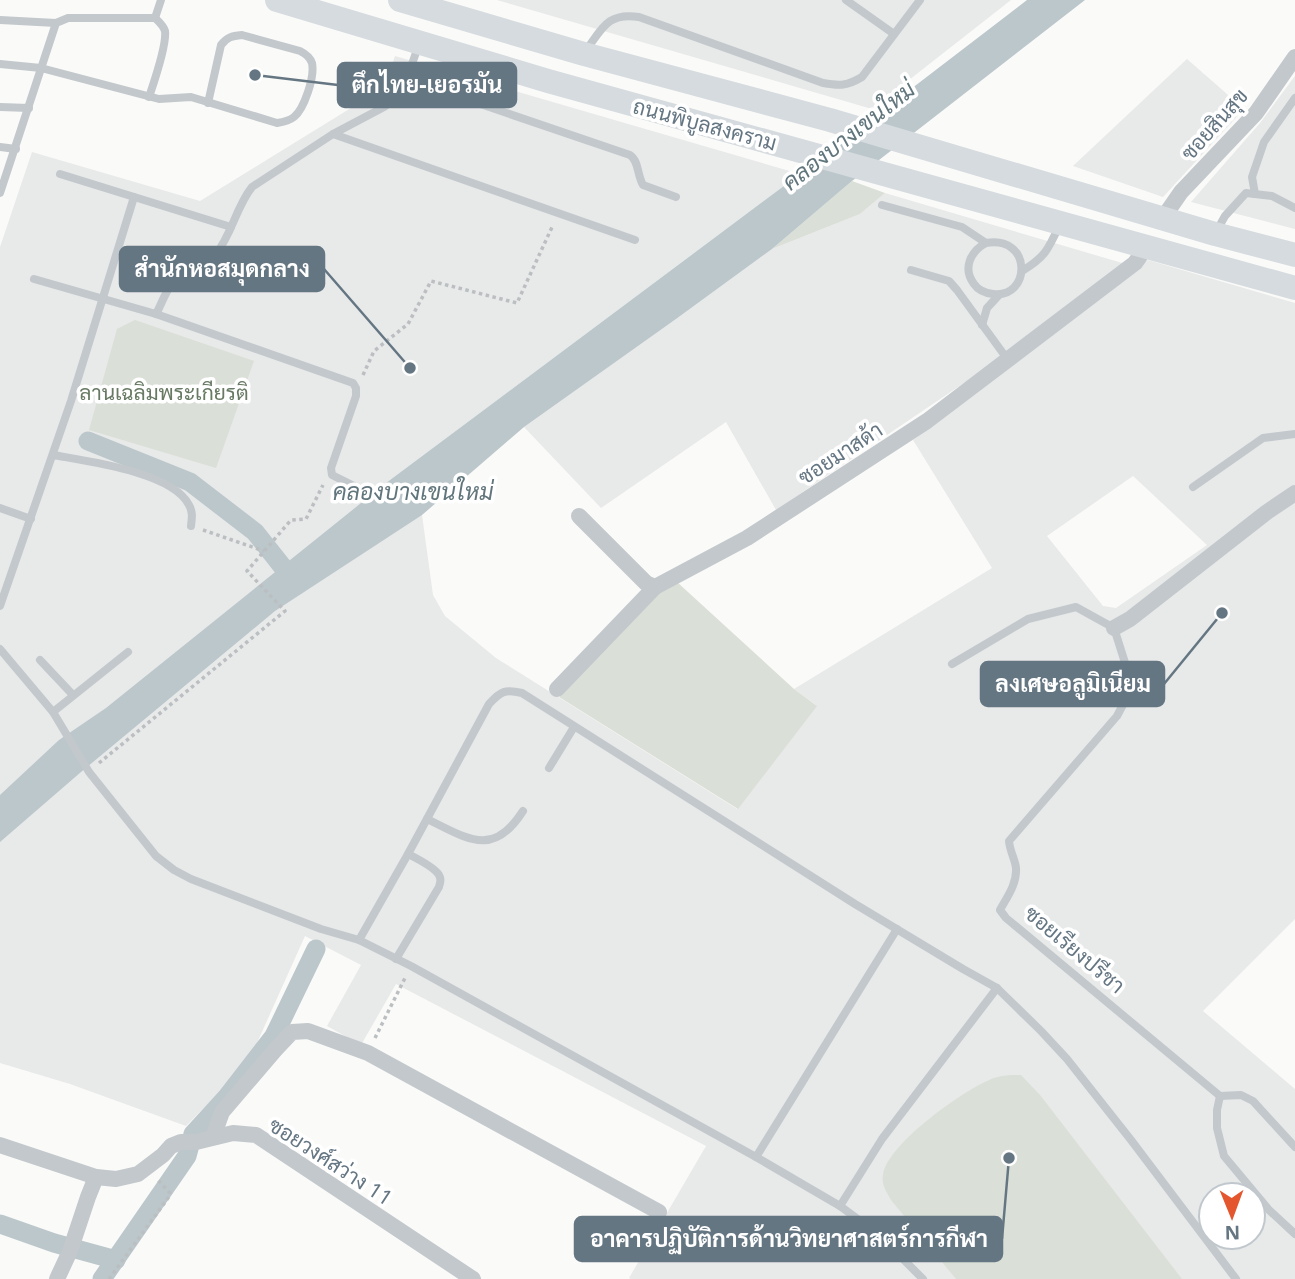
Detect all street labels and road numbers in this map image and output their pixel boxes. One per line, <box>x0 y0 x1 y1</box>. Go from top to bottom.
street label: ซอยสินสุข <box>1174 82 1254 167</box>
street label: ถนนพิบูลสงคราม <box>630 91 780 159</box>
street label: ซอยมาสด้า <box>792 415 888 491</box>
street label: ซอยเรียงปรีชา <box>1019 899 1131 999</box>
street label: ซอยวงศ์สว่าง 11 <box>264 1110 398 1212</box>

